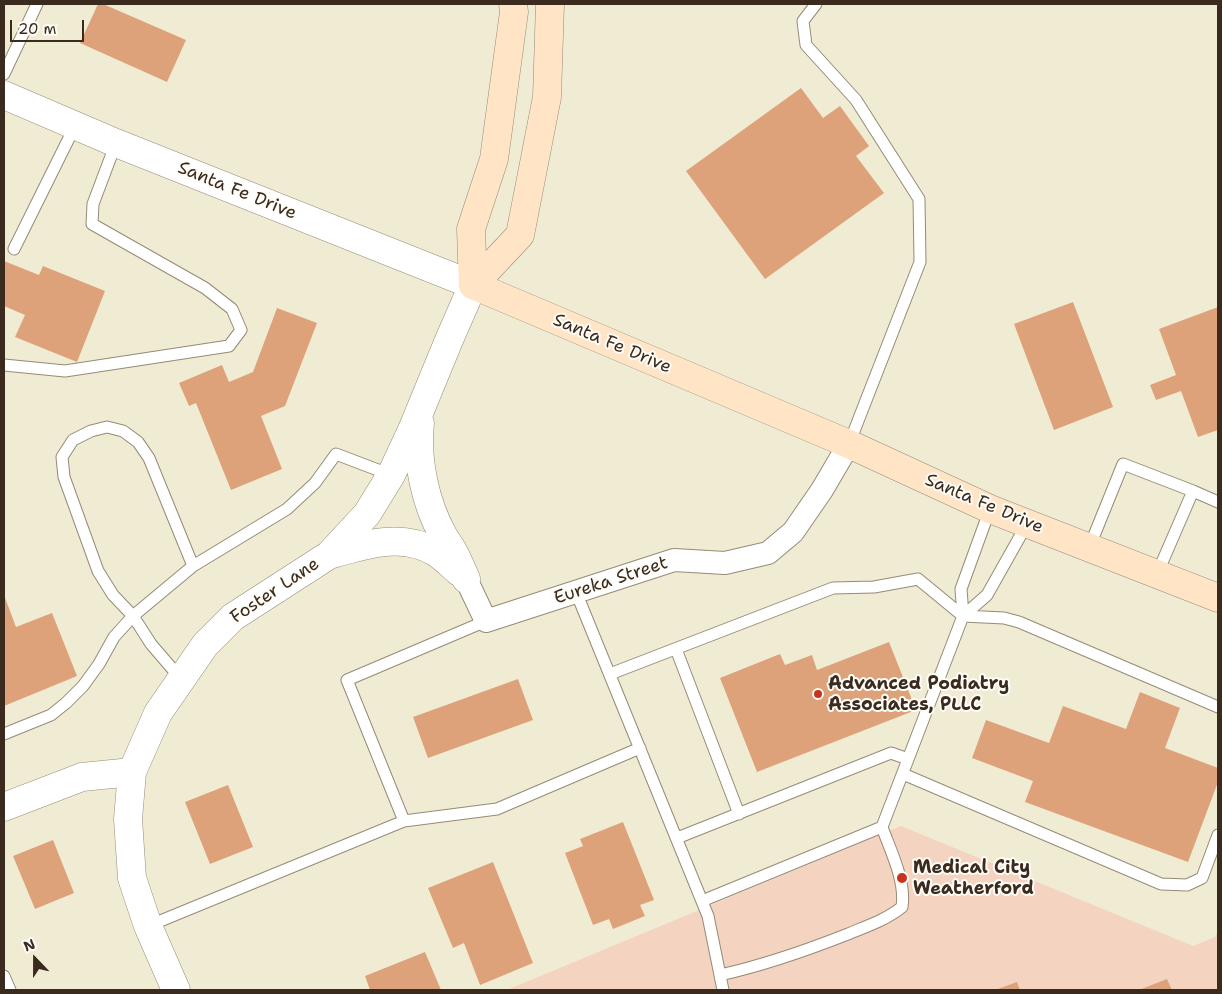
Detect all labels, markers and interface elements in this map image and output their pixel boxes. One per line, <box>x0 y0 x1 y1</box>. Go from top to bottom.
scale bar <box>12 10 86 42</box>
text: 20 m <box>18 19 57 39</box>
street label: Santa Fe Drive <box>174 157 300 225</box>
street label: Santa Fe Drive <box>550 309 674 379</box>
street label: Santa Fe Drive <box>922 469 1046 539</box>
street label: Eureka Street <box>551 552 671 610</box>
street label: Foster Lane <box>227 553 323 629</box>
place label: Advanced Podiatry Associates, PLLC <box>828 673 1009 716</box>
marker: Advanced Podiatry Associates, PLLC <box>812 688 824 700</box>
place label: Medical City Weatherford <box>913 857 1034 900</box>
marker: Medical City Weatherford <box>895 871 909 885</box>
north arrow <box>10 934 60 984</box>
text: N <box>21 935 38 956</box>

